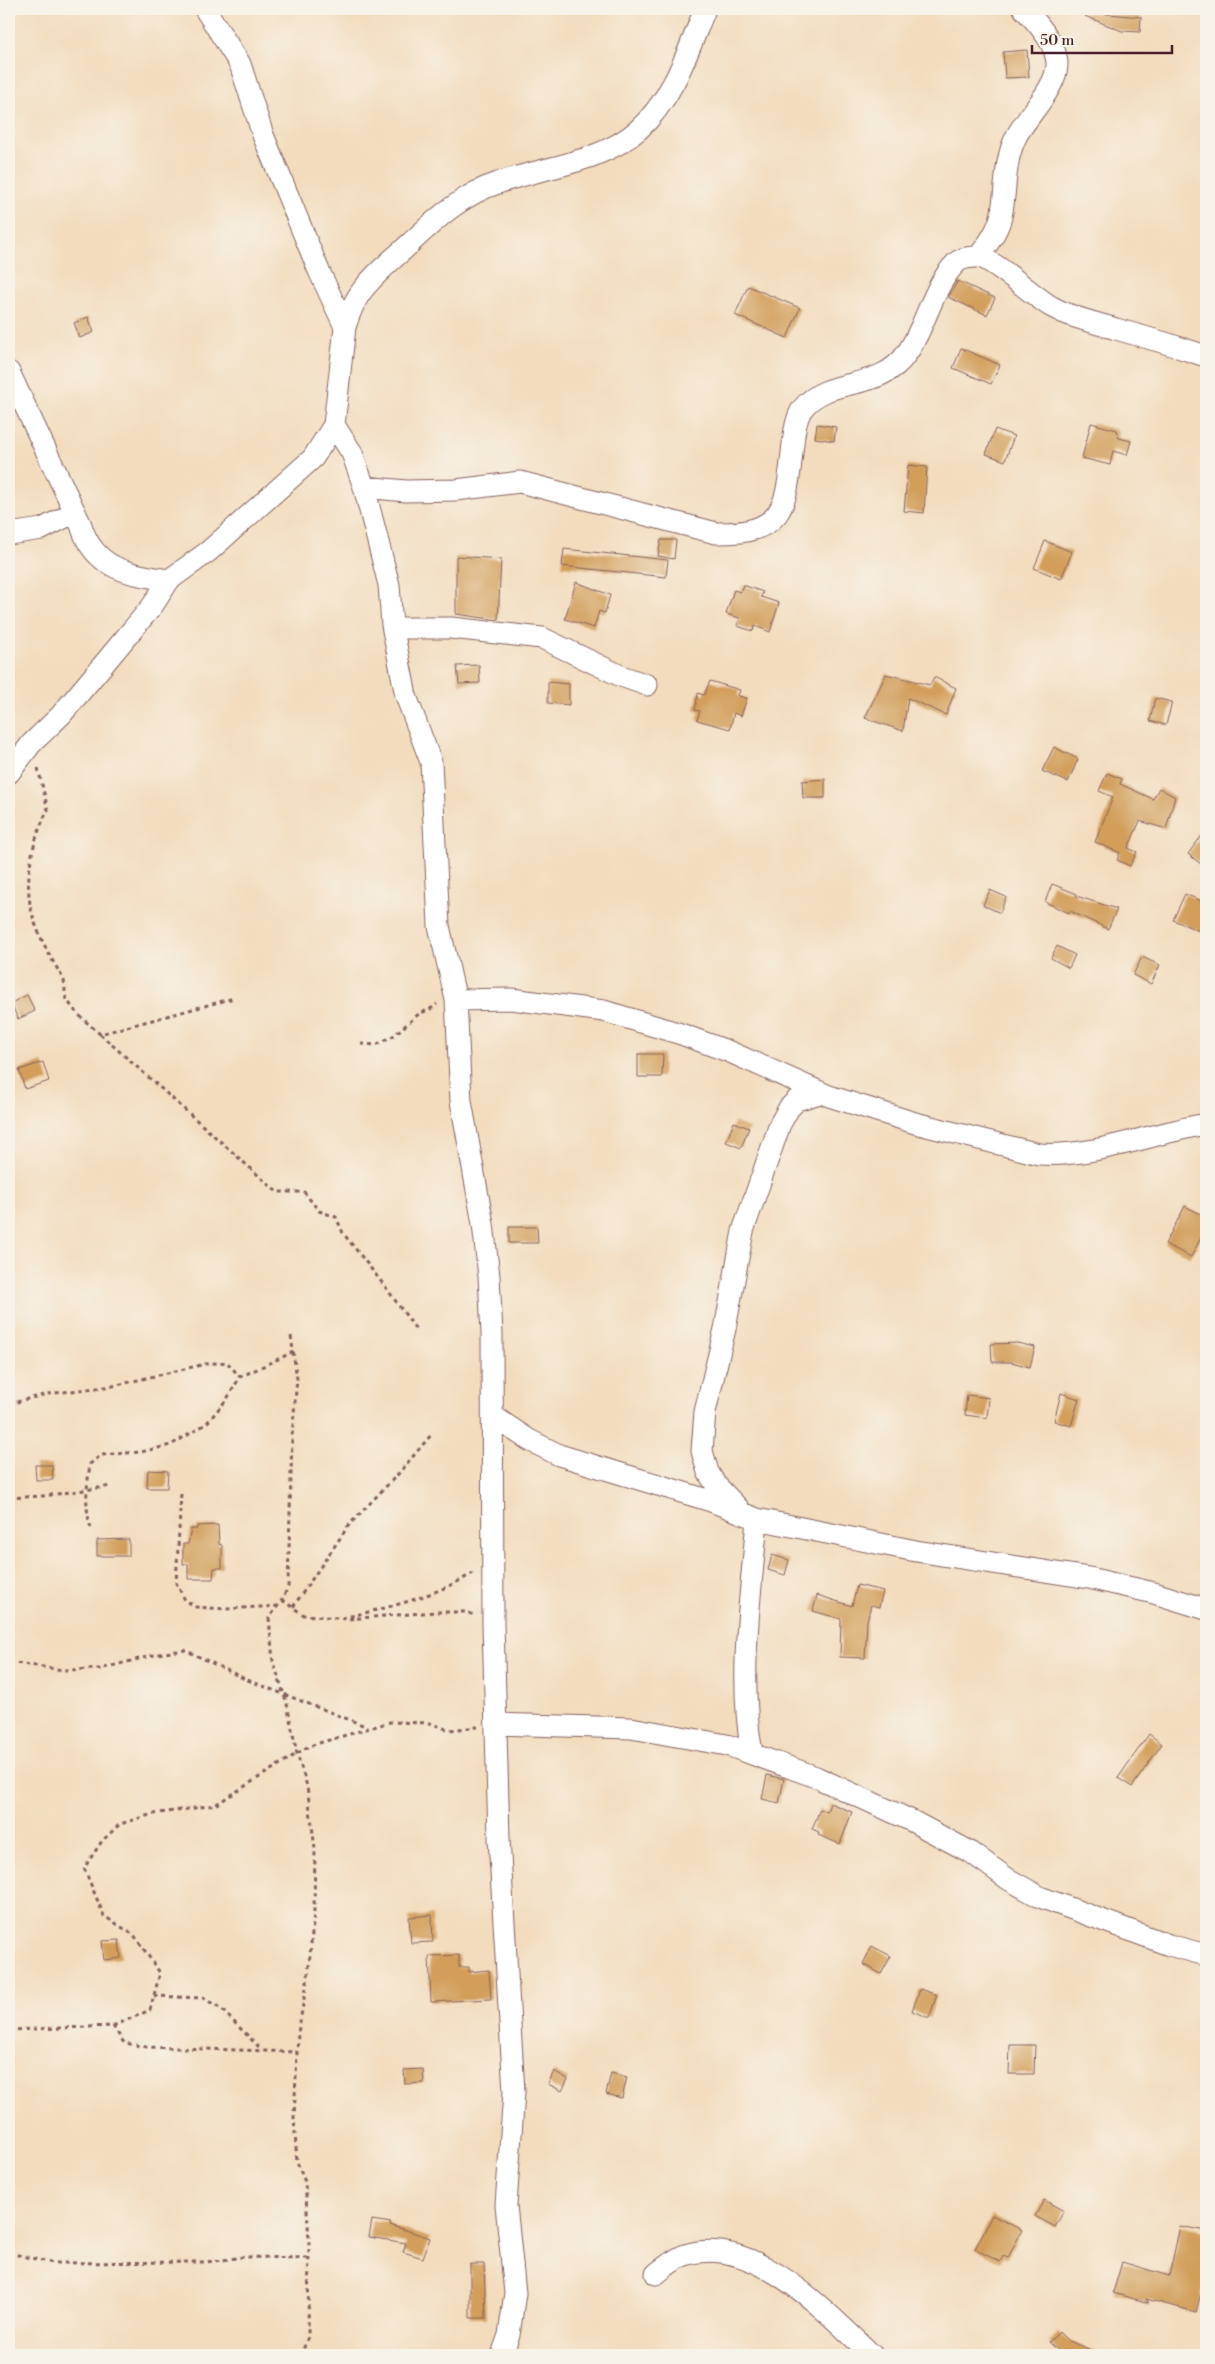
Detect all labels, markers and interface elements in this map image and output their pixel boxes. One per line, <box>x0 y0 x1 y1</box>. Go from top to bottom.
scale bar <box>1032 22 1172 54</box>
text: 50 m <box>1040 31 1074 50</box>

